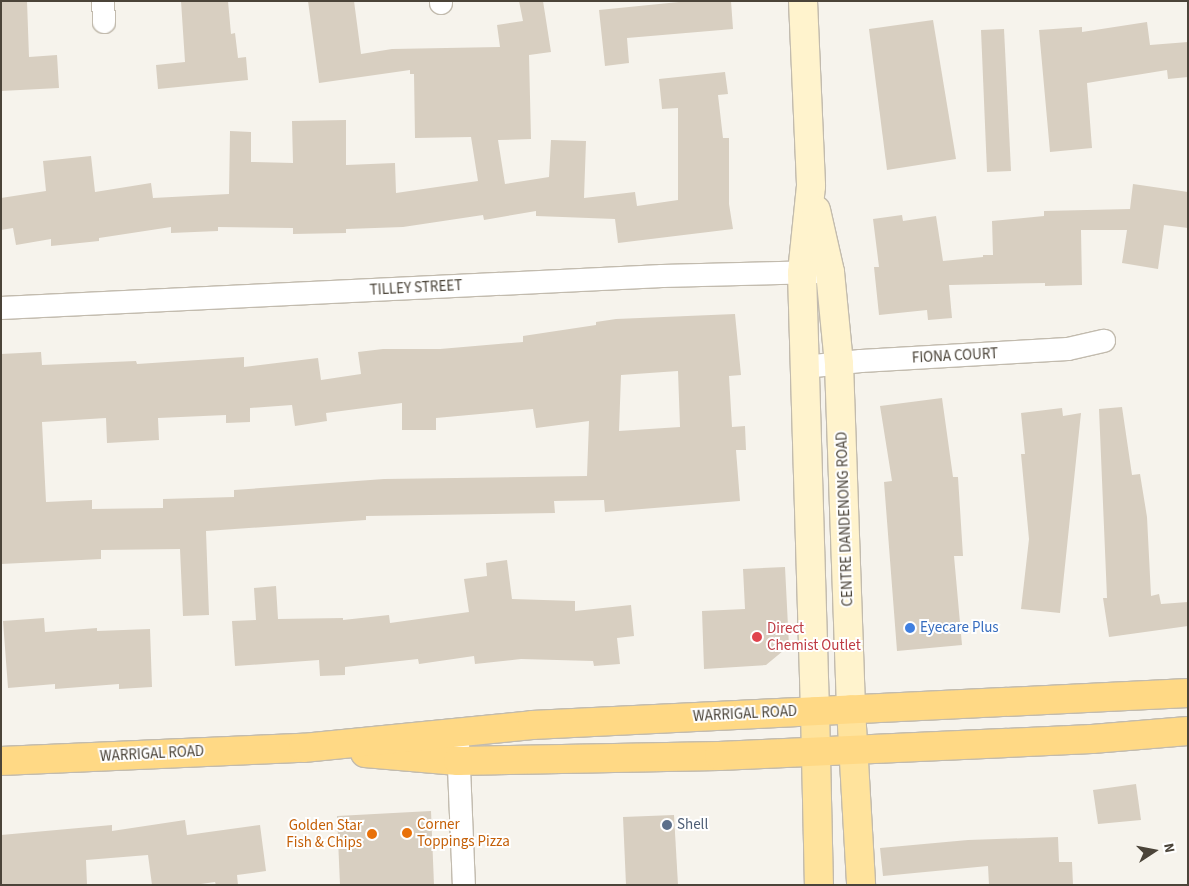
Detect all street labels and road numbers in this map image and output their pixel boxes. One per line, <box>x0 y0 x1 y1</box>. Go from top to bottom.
street label: TILLEY STREET <box>369 277 463 299</box>
street label: FIONA COURT <box>911 345 999 367</box>
street label: CENTRE DANDENONG ROAD <box>833 431 857 607</box>
street label: WARRIGAL ROAD <box>692 702 798 726</box>
street label: WARRIGAL ROAD <box>99 742 205 766</box>

